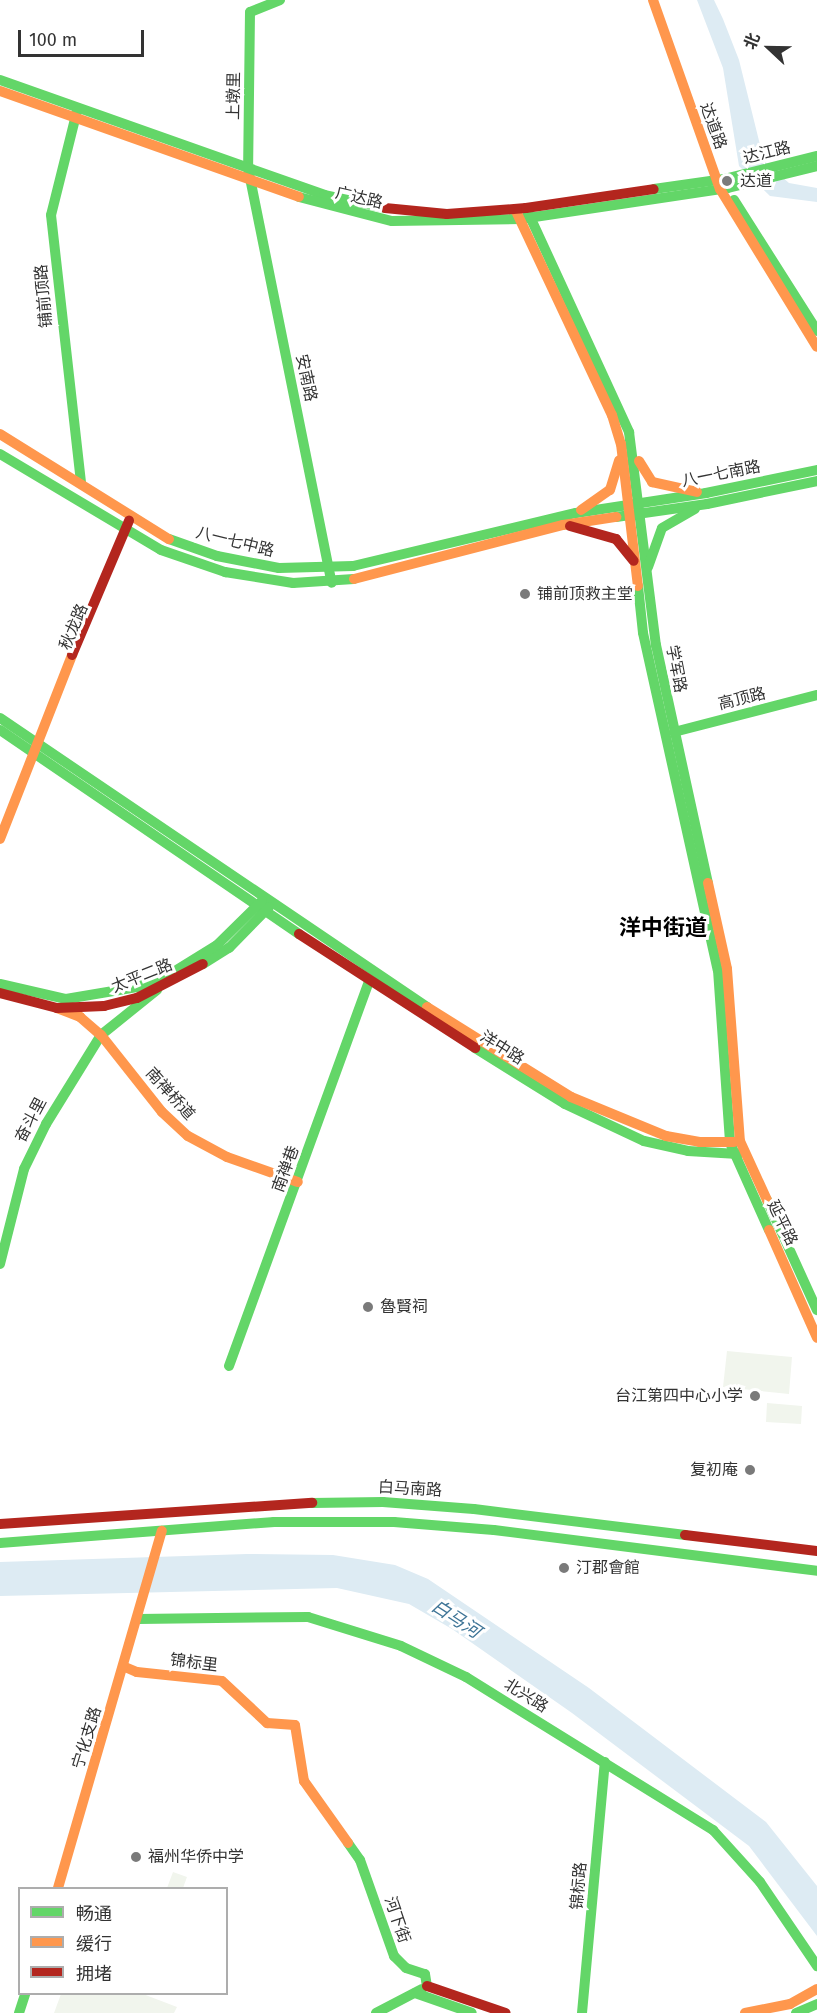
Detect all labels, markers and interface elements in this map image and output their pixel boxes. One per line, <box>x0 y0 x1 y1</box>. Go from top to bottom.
scale bar <box>21 18 147 56</box>
north arrow <box>739 18 799 78</box>
text: 100 m <box>29 29 77 51</box>
text: 北 <box>740 30 764 52</box>
street label: 上墩里 <box>224 72 244 120</box>
street label: 达道路 <box>696 100 730 152</box>
street label: 达江路 <box>741 138 793 168</box>
place label: 达道 <box>740 171 772 191</box>
marker: 达道 <box>718 172 736 190</box>
street label: 广达路 <box>333 183 385 213</box>
street label: 铺前顶路 <box>32 263 56 329</box>
street label: 安南路 <box>292 353 320 403</box>
street label: 八一七南路 <box>680 457 762 491</box>
street label: 八一七中路 <box>194 523 276 561</box>
place label: 铺前顶救主堂 <box>537 584 633 604</box>
marker: 铺前顶救主堂 <box>518 587 532 601</box>
street label: 秋龙路 <box>56 601 92 653</box>
street label: 学军路 <box>662 644 690 694</box>
street label: 高顶路 <box>716 684 768 714</box>
district label: 洋中街道 <box>619 915 707 941</box>
street label: 太平二路 <box>109 955 175 997</box>
street label: 洋中路 <box>477 1027 527 1069</box>
street label: 南禅桥道 <box>141 1064 199 1124</box>
street label: 奋斗里 <box>11 1094 51 1146</box>
street label: 南禅巷 <box>269 1143 303 1195</box>
street label: 延平路 <box>763 1197 801 1249</box>
place label: 魯賢祠 <box>380 1297 428 1317</box>
marker: 魯賢祠 <box>361 1300 375 1314</box>
place label: 台江第四中心小学 <box>615 1386 743 1406</box>
marker: 台江第四中心小学 <box>748 1389 762 1403</box>
place label: 复初庵 <box>690 1460 738 1480</box>
marker: 复初庵 <box>743 1463 757 1477</box>
street label: 白马南路 <box>378 1478 442 1500</box>
place label: 汀郡會館 <box>576 1558 640 1578</box>
marker: 汀郡會館 <box>557 1561 571 1575</box>
water label: 白马河 <box>427 1595 485 1643</box>
street label: 锦标里 <box>169 1651 219 1675</box>
street label: 北兴路 <box>501 1675 551 1717</box>
street label: 宁化支路 <box>68 1705 106 1771</box>
place label: 福州华侨中学 <box>148 1847 244 1867</box>
marker: 福州华侨中学 <box>129 1850 143 1864</box>
street label: 锦标路 <box>567 1861 591 1911</box>
legend <box>18 1887 228 1995</box>
street label: 河下街 <box>380 1894 414 1946</box>
text: 畅通 <box>76 1903 112 1925</box>
text: 缓行 <box>76 1933 112 1955</box>
text: 拥堵 <box>76 1963 112 1985</box>

